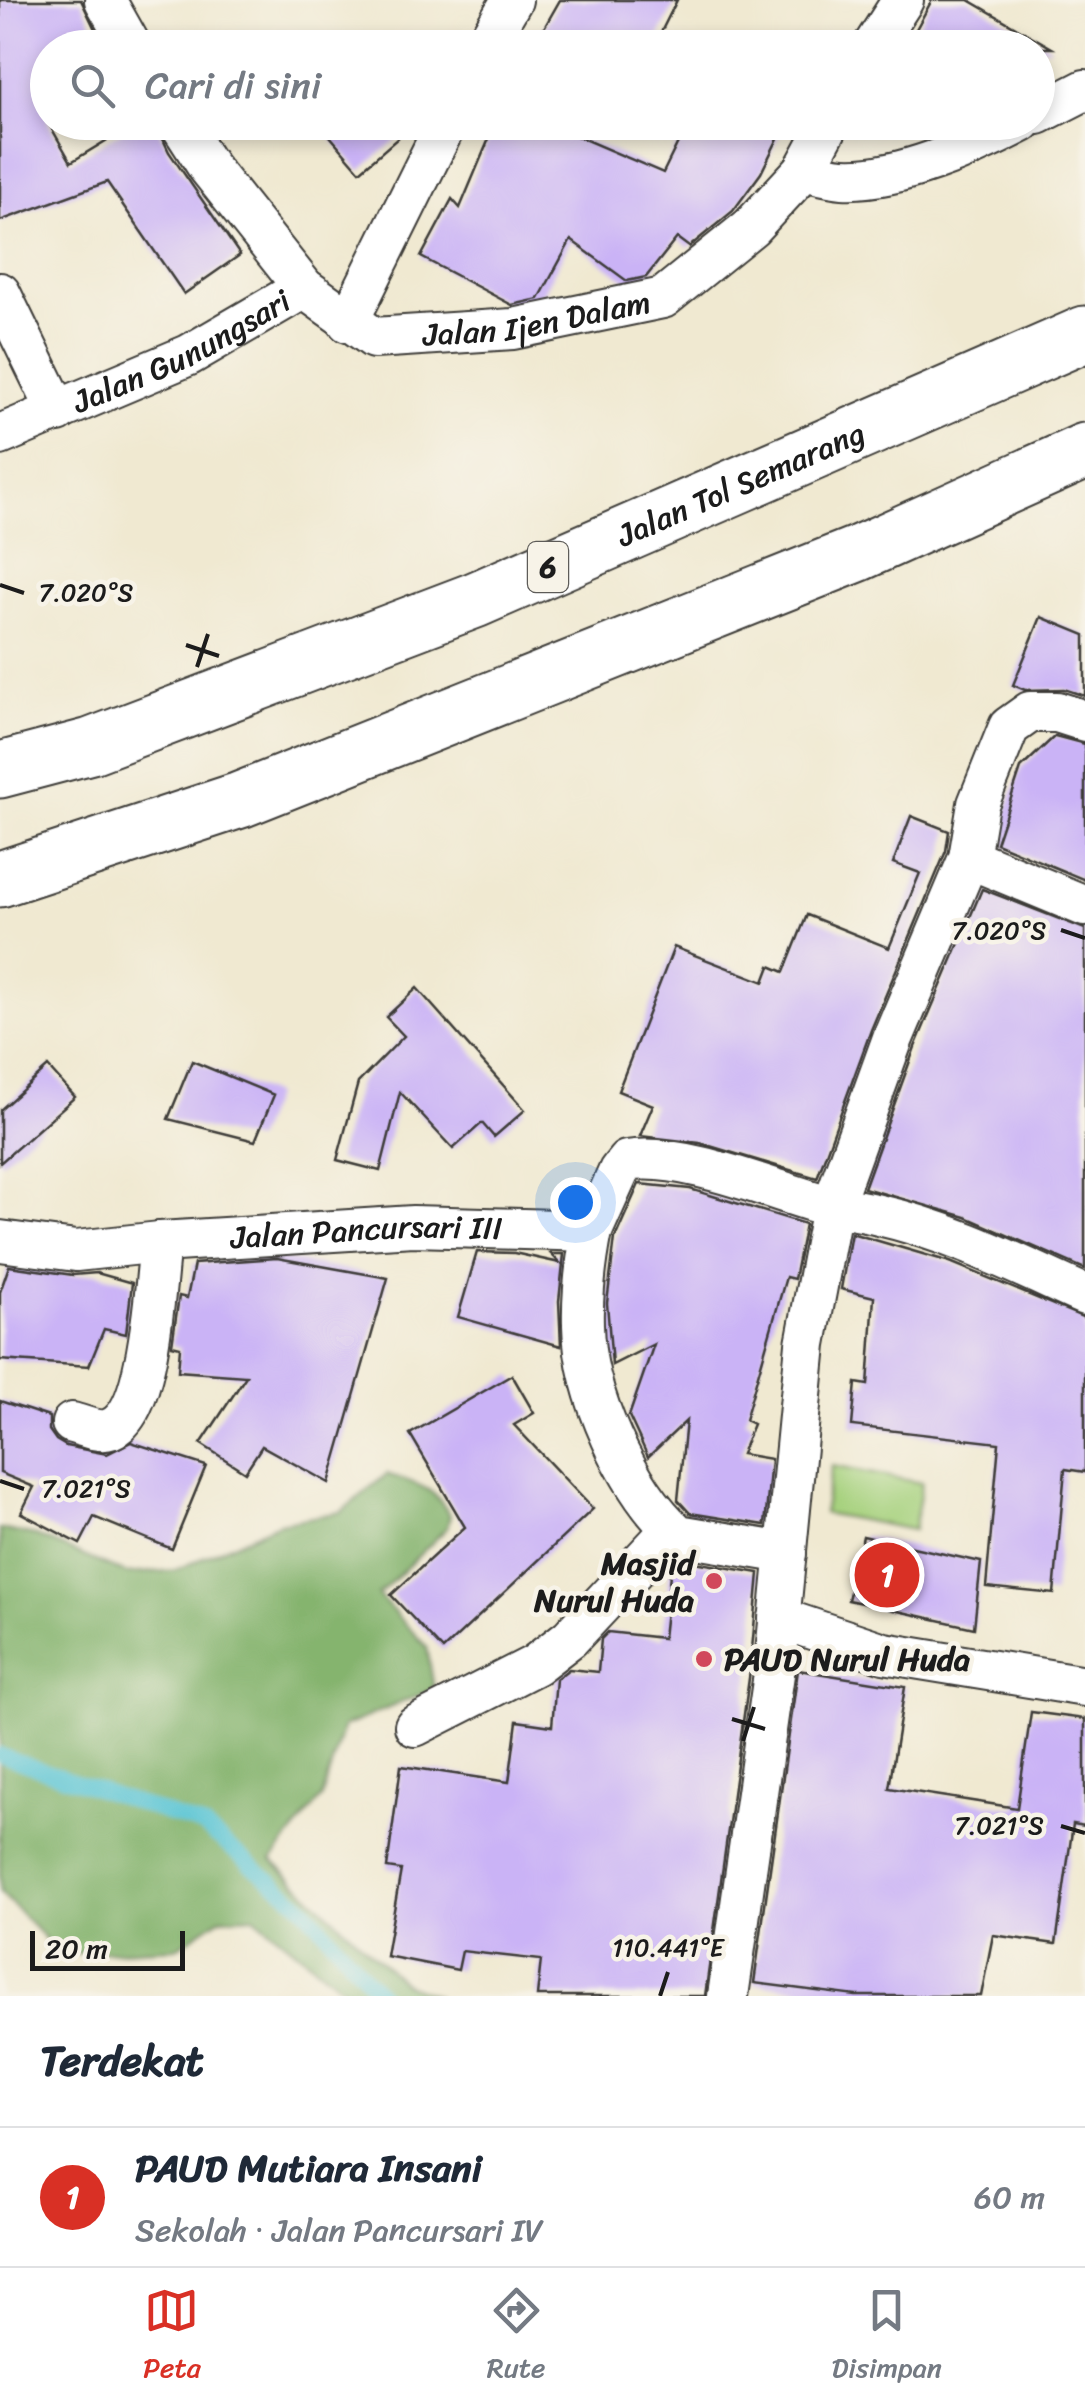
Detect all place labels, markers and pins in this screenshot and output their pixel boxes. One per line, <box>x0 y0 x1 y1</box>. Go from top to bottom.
place label: Masjid Nurul Huda <box>533 1535 697 1629</box>
pin: 1 <box>854 1538 920 1612</box>
marker: Masjid Nurul Huda <box>703 1570 725 1592</box>
place label: PAUD Nurul Huda <box>724 1631 970 1688</box>
marker: PAUD Nurul Huda <box>693 1648 715 1670</box>

